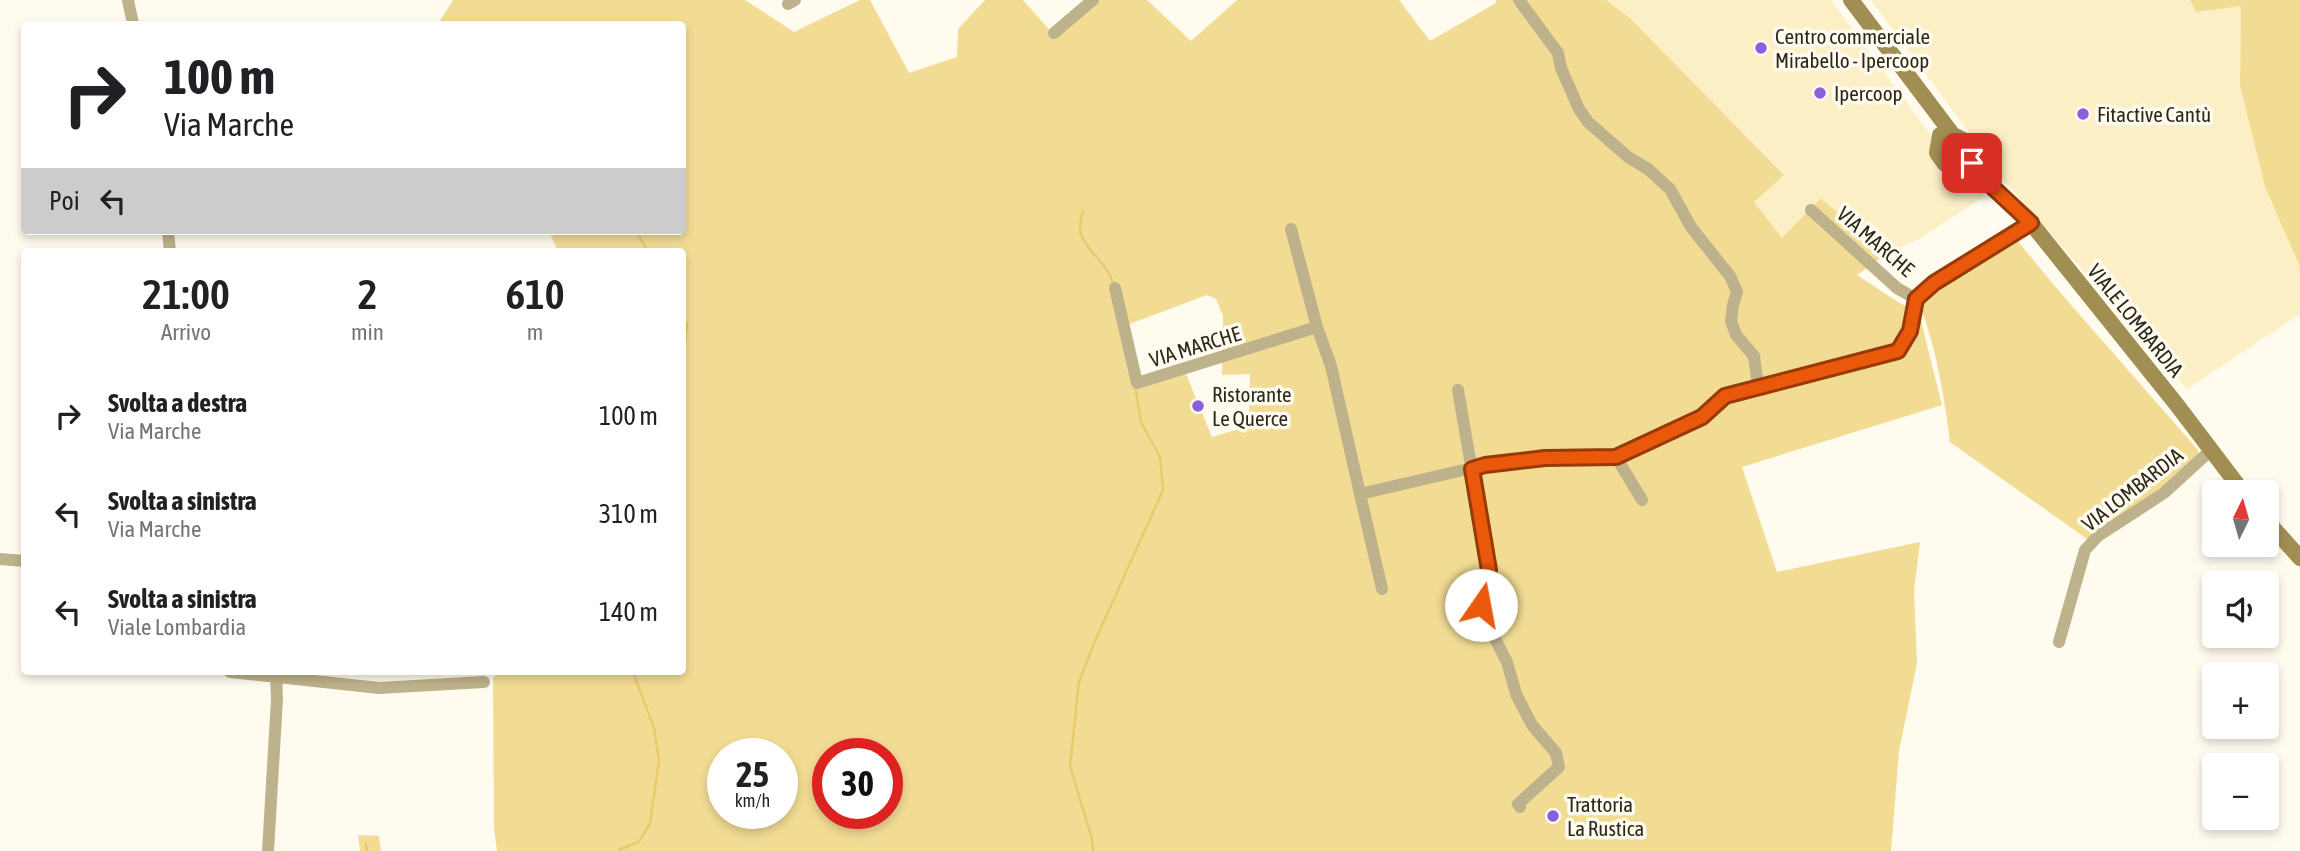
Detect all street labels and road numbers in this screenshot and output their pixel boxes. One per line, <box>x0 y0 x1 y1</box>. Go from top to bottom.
street label: VIA MARCHE <box>1833 201 1919 281</box>
street label: VIALE LOMBARDIA <box>2083 259 2189 382</box>
street label: VIA MARCHE <box>1147 321 1244 371</box>
street label: VIA LOMBARDIA <box>2077 442 2188 536</box>

